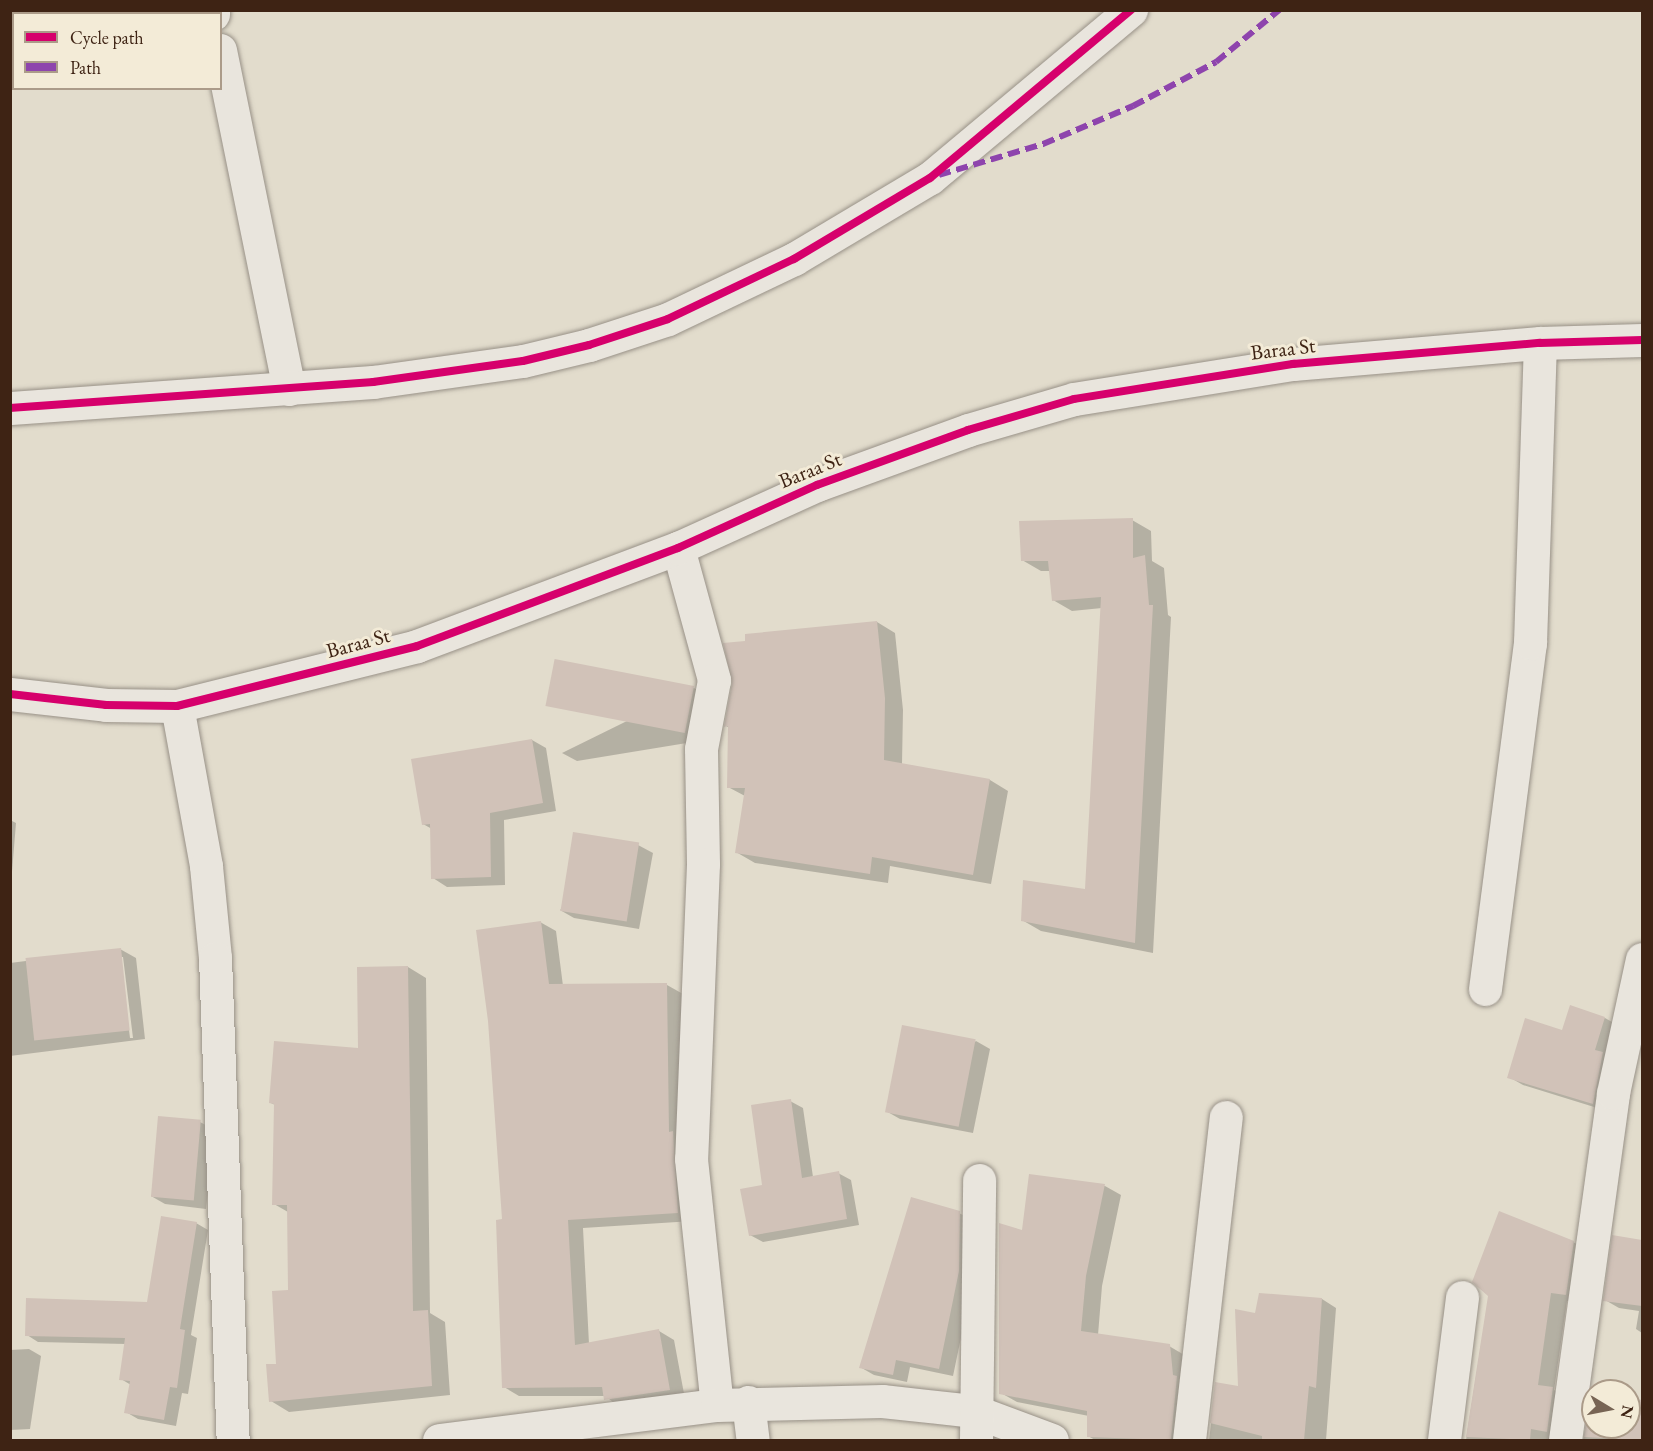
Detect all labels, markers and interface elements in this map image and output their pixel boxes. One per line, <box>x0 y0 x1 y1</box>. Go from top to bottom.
legend <box>12 12 222 90</box>
text: Cycle path <box>70 26 144 49</box>
text: Path <box>70 56 101 79</box>
street label: Baraa St <box>1249 333 1317 365</box>
street label: Baraa St <box>775 446 845 494</box>
street label: Baraa St <box>323 622 393 664</box>
north arrow <box>1581 1379 1641 1439</box>
text: N <box>1616 1404 1639 1420</box>

